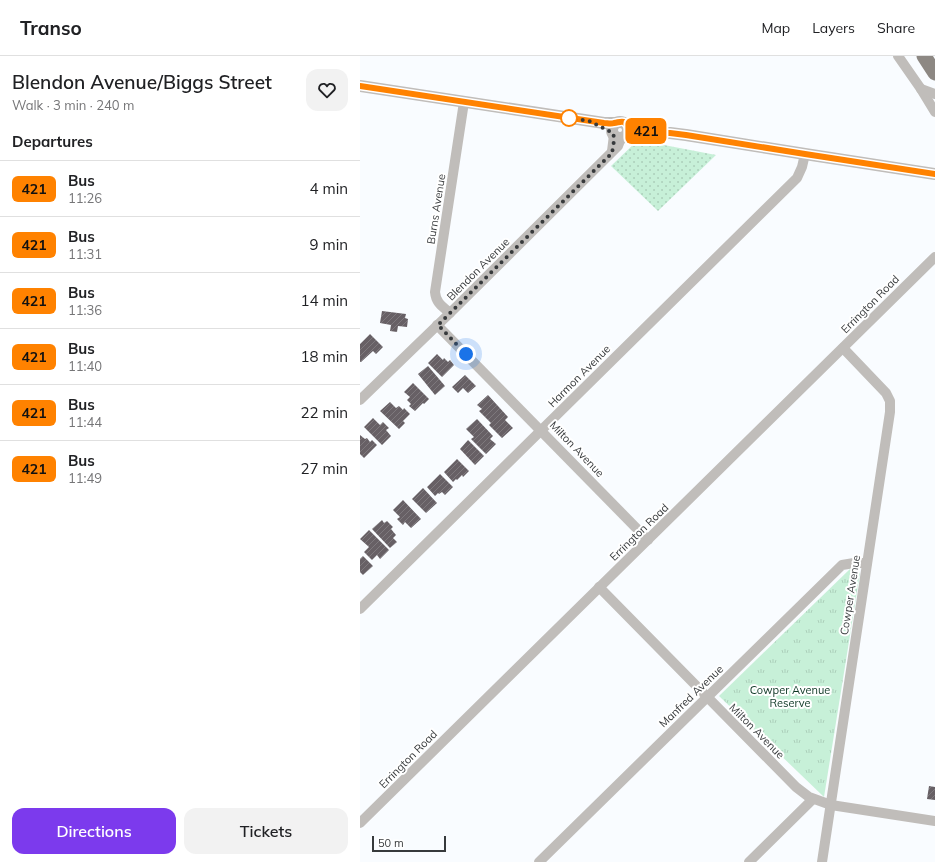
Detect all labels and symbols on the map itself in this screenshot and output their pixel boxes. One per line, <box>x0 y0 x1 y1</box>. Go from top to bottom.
unlabelled marker <box>560 109 578 127</box>
line badge: 421 <box>623 118 669 144</box>
street label: Burns Avenue <box>424 173 448 245</box>
street label: Blendon Avenue <box>444 235 512 303</box>
street label: Errington Road <box>838 272 902 336</box>
street label: Harmon Avenue <box>545 342 613 410</box>
your location <box>456 344 476 364</box>
street label: Milton Avenue <box>547 418 607 480</box>
street label: Errington Road <box>607 500 671 564</box>
street label: Cowper Avenue <box>837 554 863 636</box>
street label: Manfred Avenue <box>656 662 726 730</box>
park label: Cowper Avenue Reserve <box>750 683 830 710</box>
street label: Milton Avenue <box>726 700 788 762</box>
street label: Errington Road <box>376 727 440 791</box>
scale bar <box>372 834 446 853</box>

